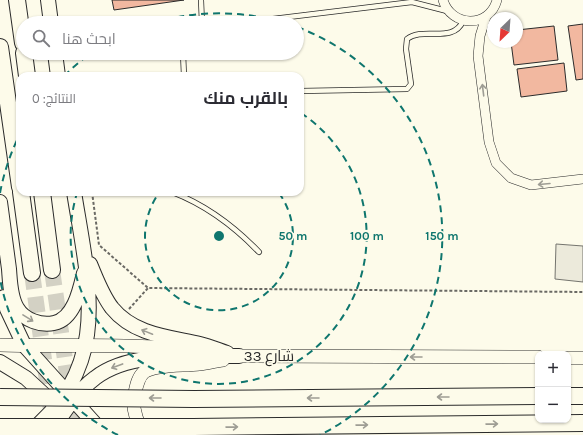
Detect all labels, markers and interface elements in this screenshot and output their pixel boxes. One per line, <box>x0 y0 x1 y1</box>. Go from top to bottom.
north arrow <box>487 12 523 48</box>
search box <box>16 16 304 60</box>
icon: search <box>30 27 52 49</box>
text: ابحث هنا <box>62 30 116 48</box>
one-way arrow <box>479 84 486 97</box>
text: بالقرب منك <box>204 88 288 108</box>
text: النتائج: 0 <box>32 91 76 106</box>
one-way arrow <box>538 180 551 187</box>
centre of rings <box>212 229 226 243</box>
text: 50 m <box>279 229 308 243</box>
text: 100 m <box>350 229 384 243</box>
text: 150 m <box>425 229 459 243</box>
one-way arrow <box>22 314 33 322</box>
one-way arrow <box>142 328 154 335</box>
street label: شارع 33 <box>244 347 294 367</box>
map controls <box>535 351 571 423</box>
button: + <box>535 351 571 387</box>
one-way arrow <box>410 353 423 361</box>
one-way arrow <box>111 362 123 370</box>
button: − <box>535 387 571 423</box>
one-way arrow <box>437 393 450 401</box>
one-way arrow <box>149 394 162 402</box>
one-way arrow <box>307 394 320 402</box>
one-way arrow <box>485 420 498 428</box>
one-way arrow <box>355 421 368 429</box>
one-way arrow <box>225 423 238 431</box>

